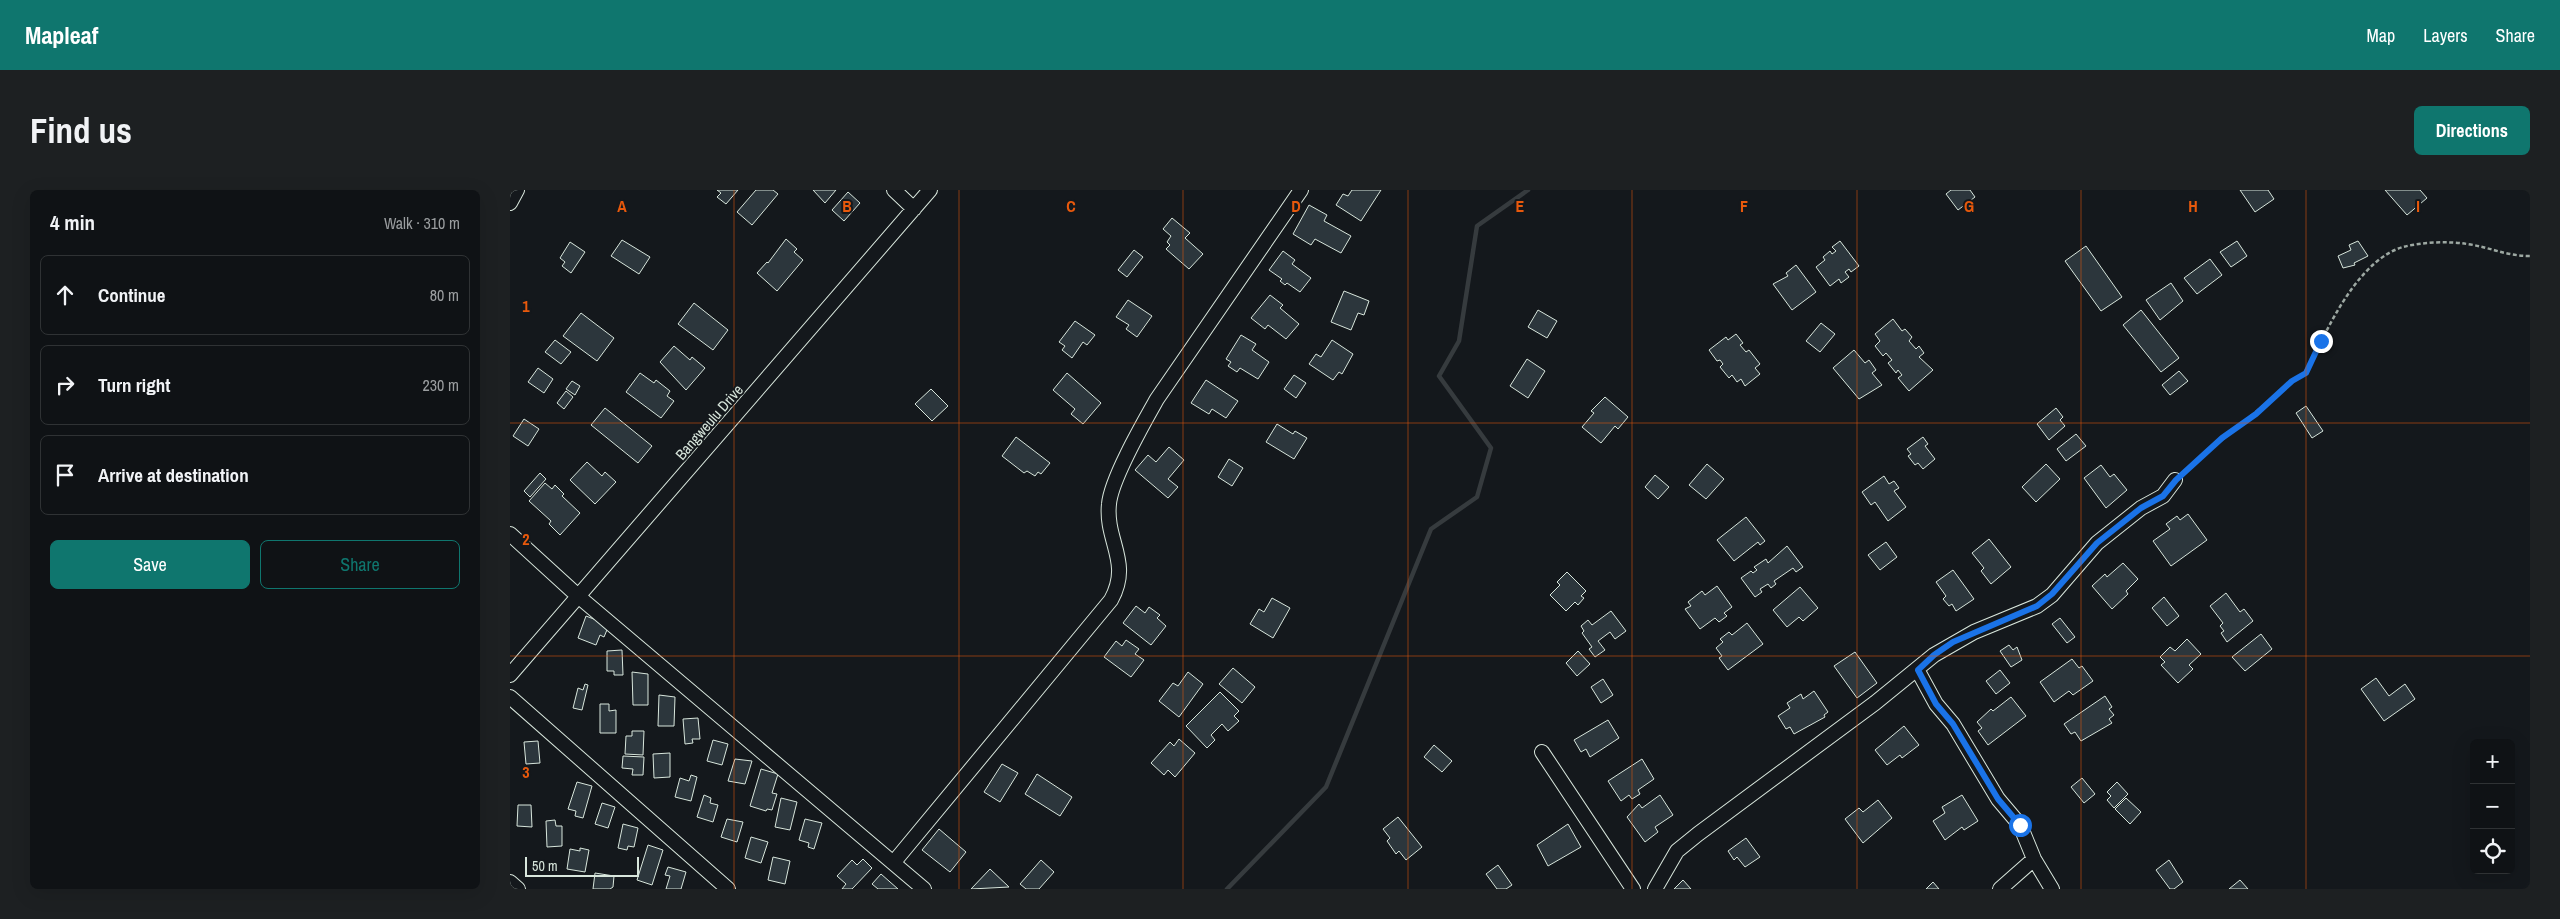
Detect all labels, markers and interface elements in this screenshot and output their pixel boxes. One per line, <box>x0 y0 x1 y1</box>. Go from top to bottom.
text: Mapleaf <box>25 19 98 51</box>
text: Map <box>2367 23 2395 48</box>
text: Layers <box>2423 23 2468 48</box>
text: Share <box>2496 23 2535 48</box>
button: Directions <box>2414 106 2530 155</box>
text: Find us <box>30 107 132 154</box>
text: A <box>617 195 627 217</box>
text: B <box>842 195 852 217</box>
text: C <box>1066 195 1076 217</box>
text: D <box>1291 195 1301 217</box>
text: E <box>1516 195 1525 217</box>
text: F <box>1740 195 1748 217</box>
text: G <box>1964 195 1974 217</box>
text: H <box>2188 195 2198 217</box>
text: I <box>2416 195 2420 217</box>
text: 4 min <box>50 208 95 237</box>
text: Walk · 310 m <box>384 212 460 234</box>
icon: ahead <box>51 281 79 309</box>
text: Continue <box>98 282 166 308</box>
text: 80 m <box>430 284 459 306</box>
text: 1 <box>522 295 530 317</box>
route end <box>2310 330 2333 353</box>
icon: right <box>51 371 79 399</box>
text: Turn right <box>98 372 170 398</box>
text: 230 m <box>423 374 459 396</box>
street label: Bangweulu Drive <box>670 380 748 464</box>
icon: arrive <box>51 461 79 489</box>
text: Arrive at destination <box>98 462 249 488</box>
text: 2 <box>522 528 530 550</box>
button: Save <box>50 540 250 589</box>
button: Share <box>260 540 460 589</box>
map controls <box>2470 739 2515 874</box>
button: + <box>2470 739 2515 784</box>
text: 3 <box>522 761 530 783</box>
button: − <box>2470 784 2515 829</box>
route start <box>2009 814 2032 837</box>
button: locate <box>2470 829 2515 874</box>
scale bar <box>525 854 639 877</box>
text: 50 m <box>532 857 558 875</box>

